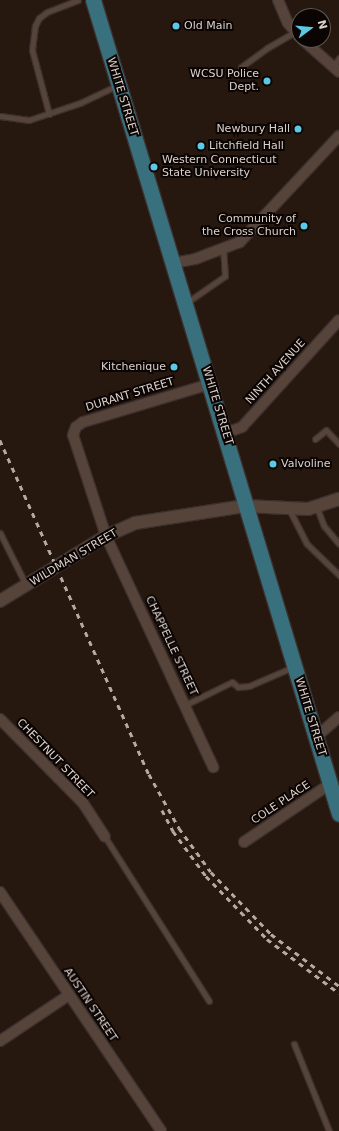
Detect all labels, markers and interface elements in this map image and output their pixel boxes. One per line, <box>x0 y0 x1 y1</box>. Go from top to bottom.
north arrow <box>291 8 331 48</box>
place label: Old Main <box>184 19 232 33</box>
text: N <box>315 19 330 31</box>
marker: Old Main <box>171 21 181 31</box>
street label: WHITE STREET <box>104 56 140 138</box>
place label: WCSU Police Dept. <box>190 68 259 94</box>
marker: WCSU Police Dept. <box>262 76 272 86</box>
place label: Newbury Hall <box>216 122 290 136</box>
marker: Newbury Hall <box>293 124 303 134</box>
place label: Litchfield Hall <box>209 139 284 153</box>
marker: Litchfield Hall <box>196 141 206 151</box>
place label: Western Connecticut State University <box>162 154 276 180</box>
marker: Western Connecticut State University <box>149 162 159 172</box>
place label: Community of the Cross Church <box>202 213 296 239</box>
marker: Community of the Cross Church <box>299 221 309 231</box>
street label: NINTH AVENUE <box>243 337 309 407</box>
place label: Kitchenique <box>101 360 166 374</box>
marker: Kitchenique <box>169 362 179 372</box>
street label: WHITE STREET <box>199 365 235 447</box>
street label: DURANT STREET <box>84 375 176 415</box>
place label: Valvoline <box>281 457 331 471</box>
marker: Valvoline <box>268 459 278 469</box>
street label: WILDMAN STREET <box>28 527 120 589</box>
street label: CHAPPELLE STREET <box>142 594 200 698</box>
street label: WHITE STREET <box>292 676 328 758</box>
street label: CHESTNUT STREET <box>14 717 96 801</box>
street label: COLE PLACE <box>249 779 313 827</box>
street label: AUSTIN STREET <box>60 966 120 1044</box>

